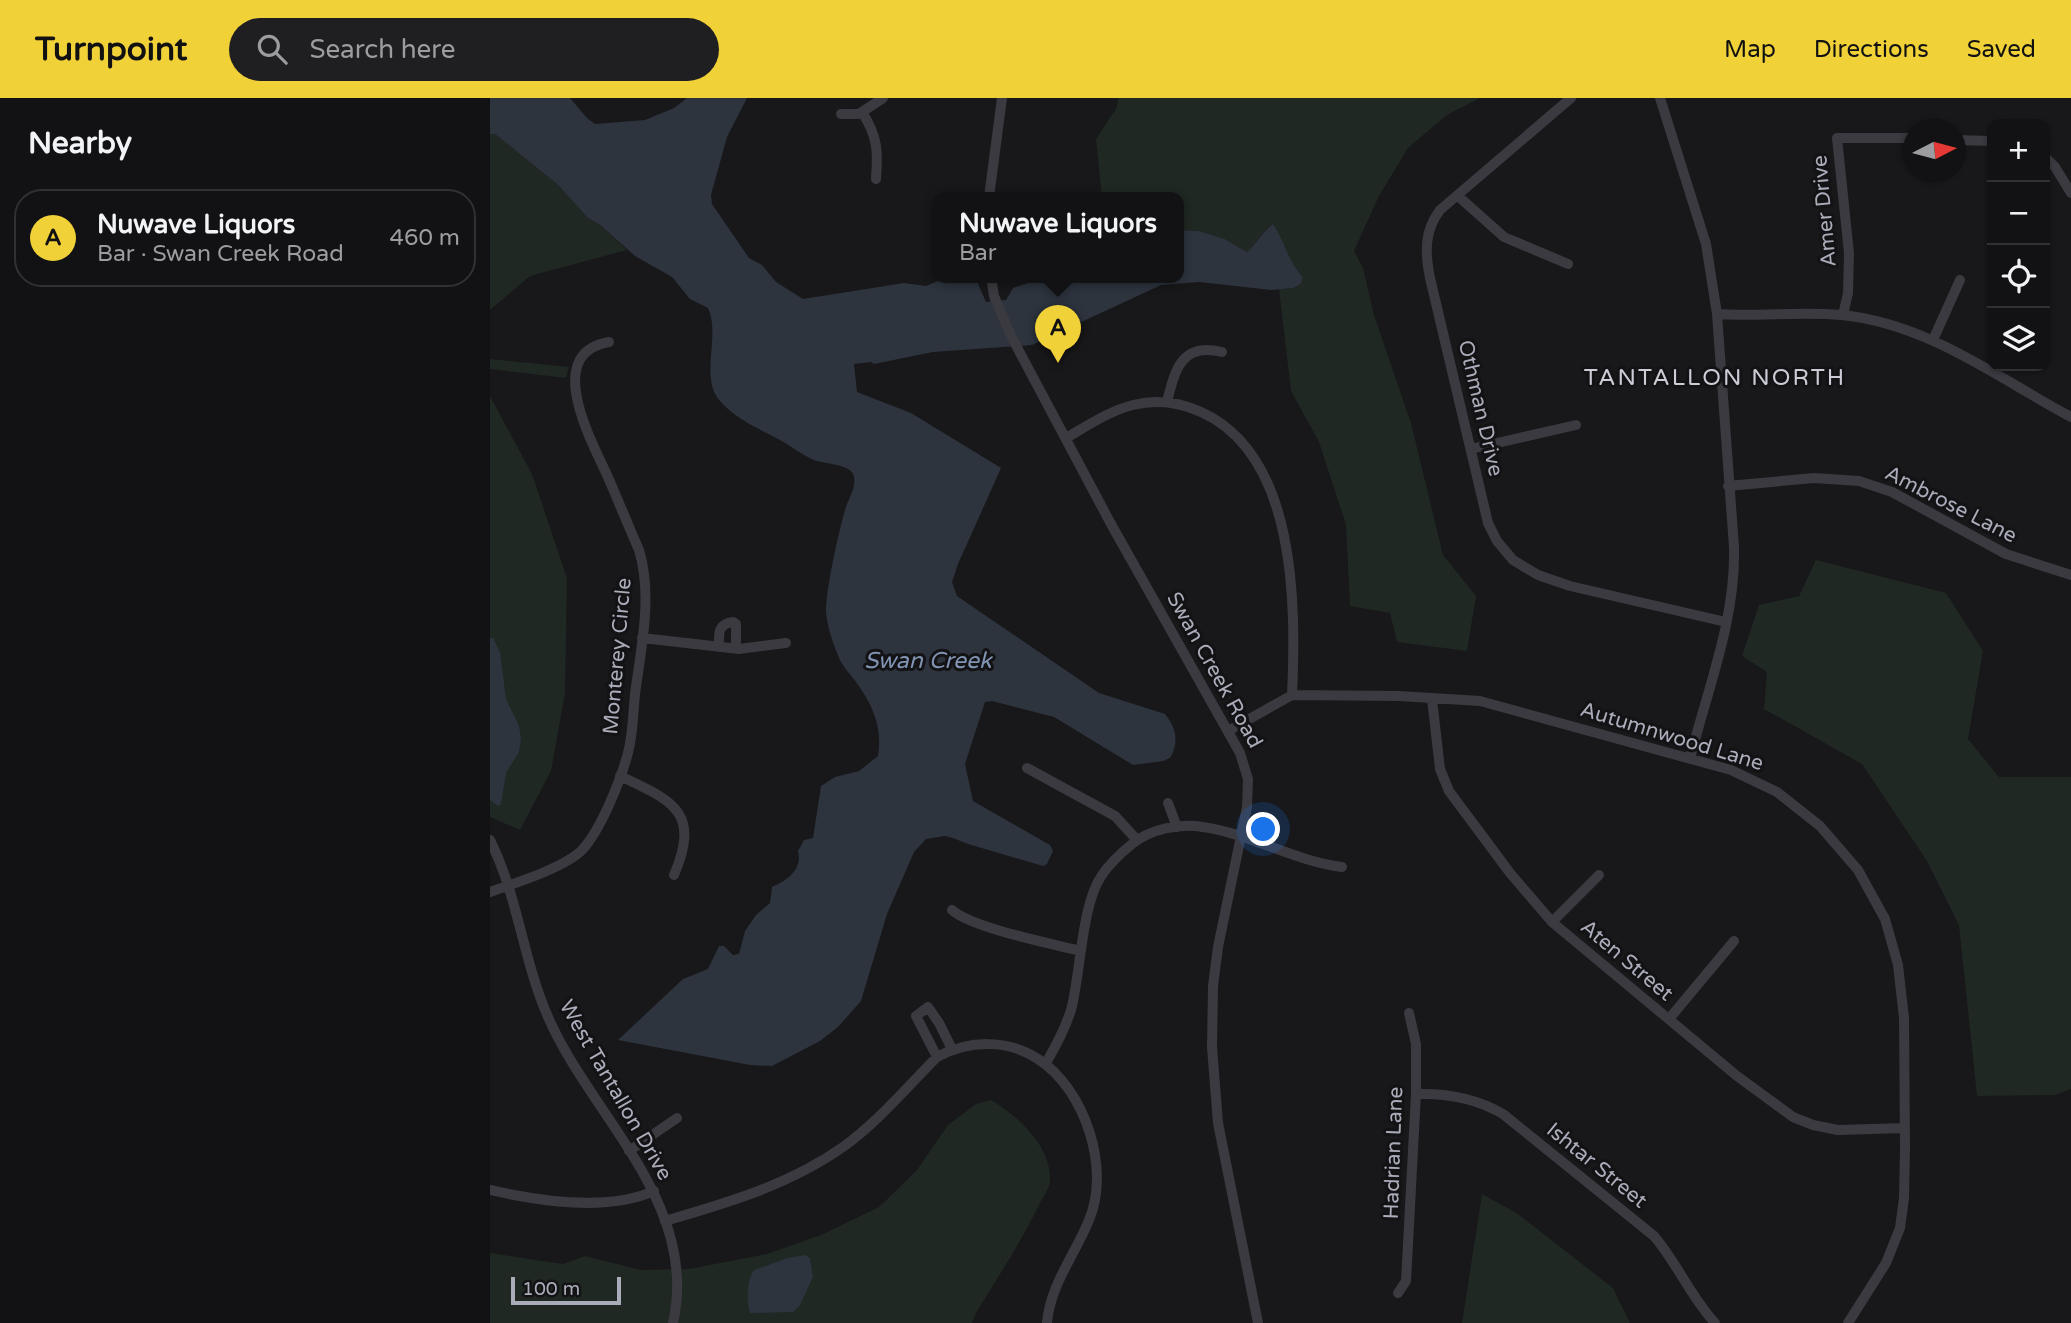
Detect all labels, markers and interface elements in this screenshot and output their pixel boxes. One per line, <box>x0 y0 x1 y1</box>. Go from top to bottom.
search box <box>229 18 719 81</box>
text: Turnpoint <box>35 30 187 69</box>
icon: search <box>253 30 291 68</box>
text: Search here <box>309 34 456 65</box>
text: Map <box>1724 35 1776 64</box>
text: Directions <box>1814 35 1929 64</box>
text: Saved <box>1967 35 2036 64</box>
north arrow <box>1903 119 1966 182</box>
map controls <box>1987 119 2050 371</box>
button: + <box>1987 119 2050 182</box>
text: Nearby <box>28 125 132 162</box>
street label: Amer Drive <box>1807 154 1842 268</box>
button: − <box>1987 182 2050 245</box>
popup <box>932 192 1184 283</box>
text: Nuwave Liquors <box>959 208 1157 239</box>
text: Nuwave Liquors <box>97 209 295 240</box>
text: A <box>44 224 62 252</box>
text: 460 m <box>390 224 460 252</box>
text: Bar <box>959 239 997 267</box>
text: Bar · Swan Creek Road <box>97 240 344 268</box>
button: locate <box>1987 245 2050 308</box>
pin: A <box>1035 305 1081 363</box>
button: layers <box>1987 308 2050 371</box>
street label: Othman Drive <box>1453 338 1508 479</box>
district label: TANTALLON NORTH <box>1584 364 1846 392</box>
street label: Ambrose Lane <box>1881 460 2021 548</box>
street label: Monterey Circle <box>598 577 637 735</box>
street label: Swan Creek Road <box>1161 588 1268 753</box>
water label: Swan Creek <box>864 647 993 675</box>
street label: Autumnwood Lane <box>1577 697 1767 776</box>
your location <box>1246 812 1280 846</box>
street label: Aten Street <box>1575 914 1678 1006</box>
street label: West Tantallon Drive <box>554 996 677 1185</box>
street label: Hadrian Lane <box>1379 1086 1408 1220</box>
street label: Ishtar Street <box>1542 1117 1652 1213</box>
scale bar <box>511 1274 621 1306</box>
text: 100 m <box>522 1278 580 1300</box>

